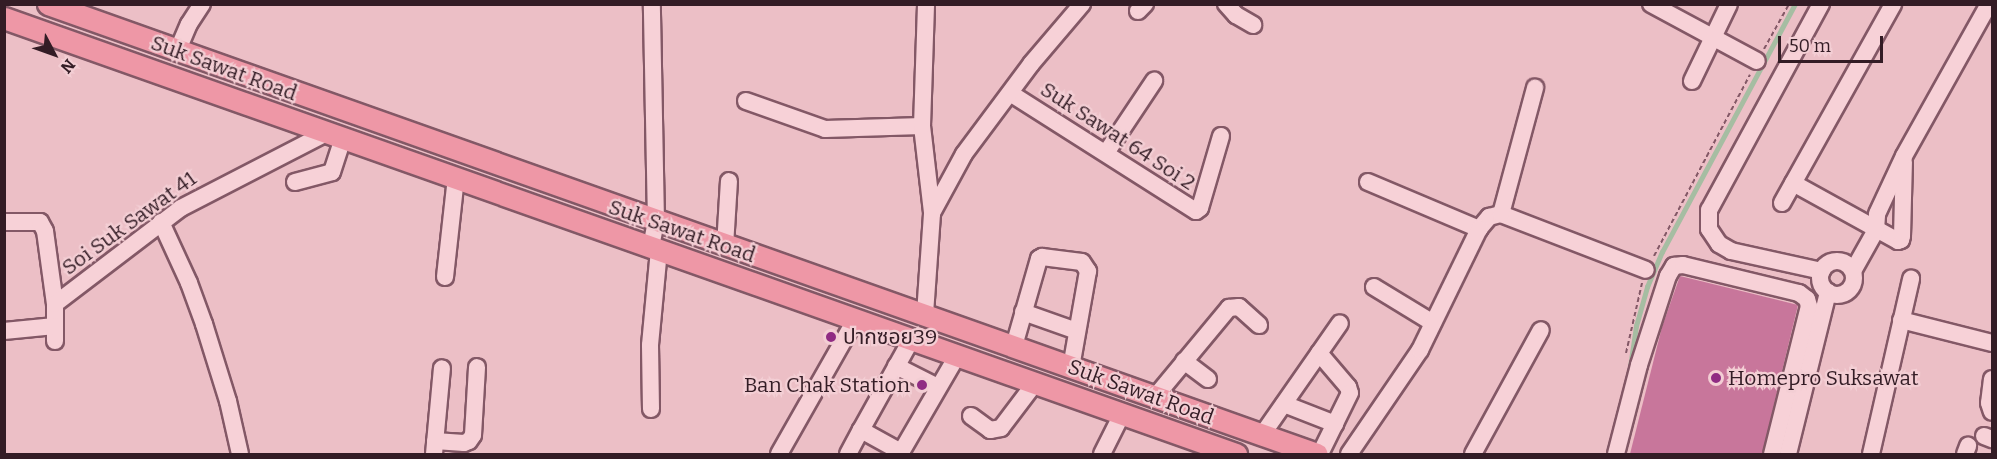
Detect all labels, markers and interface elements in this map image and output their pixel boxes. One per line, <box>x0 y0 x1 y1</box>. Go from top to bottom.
north arrow <box>24 24 84 84</box>
scale bar <box>1781 24 1886 62</box>
street label: Suk Sawat Road <box>148 30 300 106</box>
text: 50 m <box>1789 35 1831 57</box>
text: N <box>57 55 79 77</box>
street label: Suk Sawat 64 Soi 2 <box>1036 77 1200 195</box>
street label: Soi Suk Sawat 41 <box>57 166 201 280</box>
street label: Suk Sawat Road <box>605 194 759 268</box>
place label: ปากซอย39 <box>843 324 937 350</box>
marker: ปากซอย39 <box>824 330 838 344</box>
street label: Suk Sawat Road <box>1065 354 1217 430</box>
place label: Homepro Suksawat <box>1728 365 1919 391</box>
marker: Homepro Suksawat <box>1709 371 1723 385</box>
place label: Ban Chak Station <box>744 372 910 398</box>
marker: Ban Chak Station <box>915 378 929 392</box>

